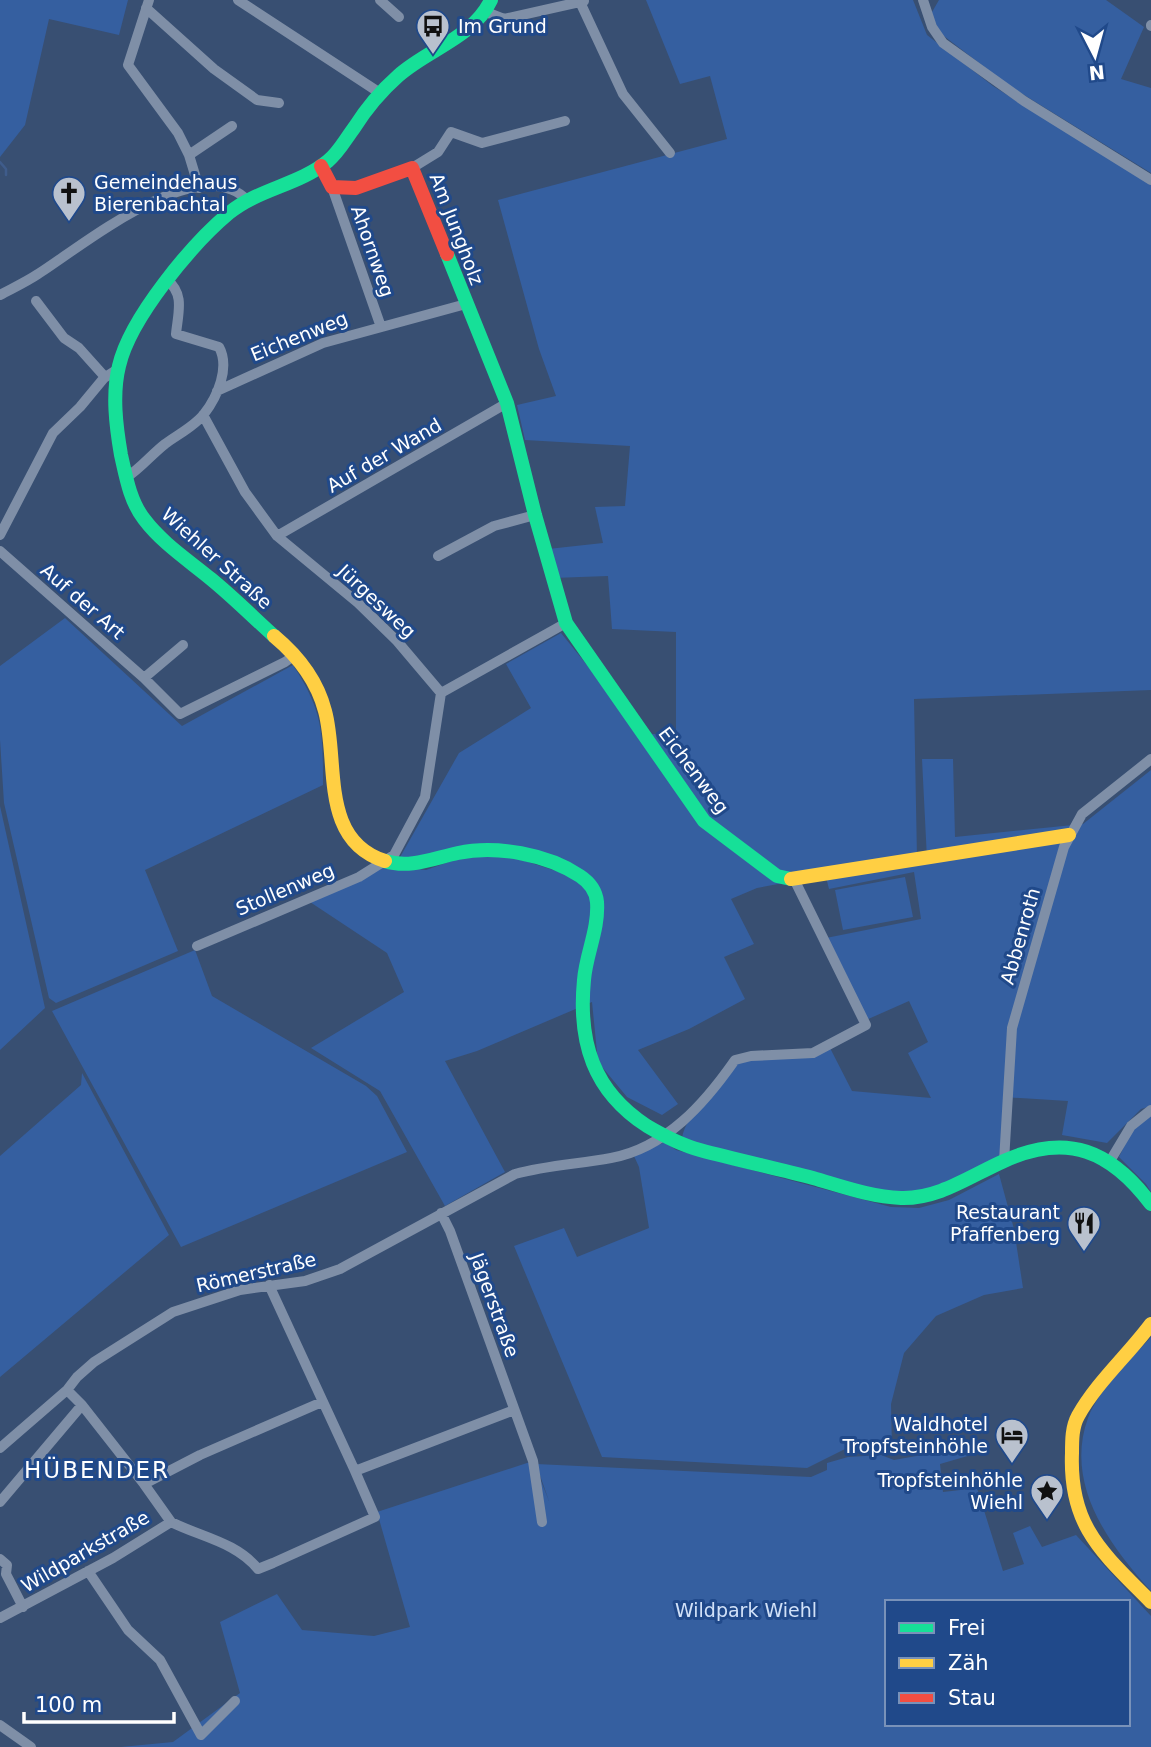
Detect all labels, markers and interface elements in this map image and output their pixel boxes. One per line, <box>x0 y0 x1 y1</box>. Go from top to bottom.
bus stop icon: Im Grund <box>414 7 452 56</box>
place label: Im Grund <box>458 15 547 37</box>
north arrow <box>1060 21 1130 91</box>
text: N <box>1088 61 1106 85</box>
street label: Am Jungholz <box>426 170 488 288</box>
place label: Gemeindehaus Bierenbachtal <box>94 171 237 215</box>
church icon: Gemeindehaus Bierenbachtal <box>50 174 88 223</box>
street label: Ahornweg <box>347 202 399 300</box>
street label: Eichenweg <box>247 307 351 365</box>
street label: Auf der Wand <box>323 413 445 497</box>
street label: Wiehler Straße <box>157 503 277 613</box>
street label: Auf der Art <box>37 559 129 643</box>
street label: Jürgesweg <box>333 559 420 642</box>
street label: Eichenweg <box>654 722 734 818</box>
street label: Stollenweg <box>233 858 337 920</box>
street label: Abbenroth <box>996 885 1044 987</box>
place label: Restaurant Pfaffenberg <box>950 1201 1060 1245</box>
restaurant icon: Restaurant Pfaffenberg <box>1065 1204 1103 1253</box>
street label: Römerstraße <box>194 1248 318 1296</box>
street label: Jägerstraße <box>466 1249 524 1360</box>
place label: Waldhotel Tropfsteinhöhle <box>841 1413 988 1457</box>
hotel icon: Waldhotel Tropfsteinhöhle <box>993 1416 1031 1465</box>
district label: HÜBENDER <box>24 1456 170 1483</box>
place label: Tropfsteinhöhle Wiehl <box>876 1469 1023 1513</box>
place icon: Tropfsteinhöhle Wiehl <box>1028 1472 1066 1521</box>
street label: Wildparkstraße <box>17 1505 153 1597</box>
park label: Wildpark Wiehl <box>675 1599 817 1621</box>
legend <box>885 1600 1130 1726</box>
text: Frei <box>948 1616 985 1640</box>
text: Zäh <box>948 1651 989 1675</box>
scale bar <box>24 1680 175 1724</box>
text: Stau <box>948 1686 996 1710</box>
text: 100 m <box>35 1693 102 1717</box>

